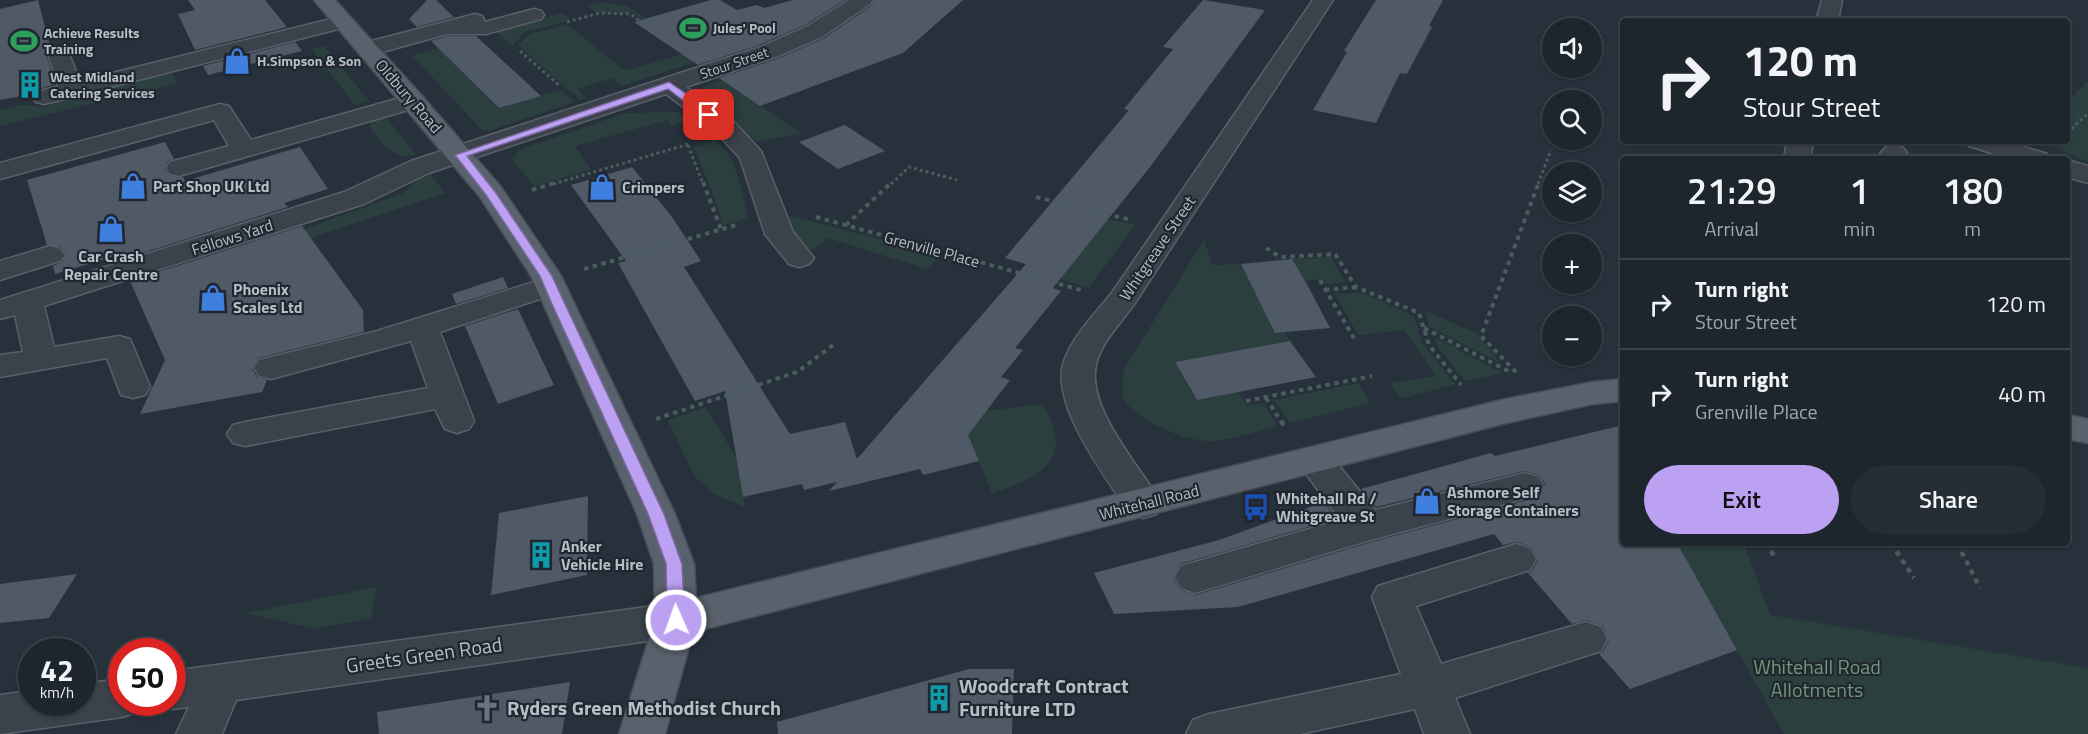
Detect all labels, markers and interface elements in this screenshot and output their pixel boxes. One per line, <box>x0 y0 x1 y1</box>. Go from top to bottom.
sports icon: Jules' Pool <box>678 13 708 43</box>
place label: Jules' Pool <box>713 17 776 38</box>
map controls <box>1542 18 1602 366</box>
button: sound <box>1542 18 1602 78</box>
place label: Achieve Results Training <box>44 22 140 59</box>
sports icon: Achieve Results Training <box>9 26 39 56</box>
text: 120 m <box>1743 28 1858 92</box>
street label: Stour Street <box>697 41 771 84</box>
icon: right <box>1644 42 1722 120</box>
shop icon: H.Simpson & Son <box>222 46 252 76</box>
place label: H.Simpson & Son <box>257 50 361 71</box>
street label: Oldbury Road <box>370 54 448 138</box>
place label: West Midland Catering Services <box>50 66 155 103</box>
building icon: West Midland Catering Services <box>15 70 45 100</box>
text: Stour Street <box>1743 86 1880 127</box>
pin <box>683 89 734 140</box>
button: search <box>1542 90 1602 150</box>
icon: arrive <box>692 98 725 131</box>
button: layers <box>1542 162 1602 222</box>
text: 21:29 <box>1687 163 1776 218</box>
text: 1 <box>1849 163 1869 218</box>
text: 180 <box>1942 163 2003 218</box>
shop icon: Part Shop UK Ltd <box>118 171 148 201</box>
shop icon: Crimpers <box>587 172 617 202</box>
place label: Part Shop UK Ltd <box>153 174 270 198</box>
place label: Crimpers <box>622 175 685 199</box>
street label: Whitgreave Street <box>1113 190 1201 305</box>
street label: Fellows Yard <box>188 213 276 261</box>
text: Arrival <box>1705 213 1759 244</box>
text: min <box>1843 213 1875 244</box>
text: m <box>1964 213 1981 244</box>
shop icon: Car Crash Repair Centre <box>96 214 126 244</box>
street label: Grenville Place <box>881 225 983 273</box>
button: + <box>1542 234 1602 294</box>
place label: Car Crash Repair Centre <box>64 244 158 286</box>
text: Turn right <box>1695 272 1789 306</box>
place label: Phoenix Scales Ltd <box>233 277 303 319</box>
shop icon: Phoenix Scales Ltd <box>198 283 228 313</box>
text: 120 m <box>1986 287 2046 321</box>
icon: right <box>1644 288 1677 321</box>
button: − <box>1542 306 1602 366</box>
text: Stour Street <box>1695 306 1797 337</box>
text: Turn right <box>1695 362 1789 396</box>
text: 40 m <box>1998 377 2046 411</box>
icon: right <box>1644 378 1677 411</box>
text: Grenville Place <box>1695 396 1818 427</box>
button: Exit <box>1644 465 1839 534</box>
button: Share <box>1851 465 2046 534</box>
street label: Whitehall Road <box>1097 478 1201 526</box>
place label: Ashmore Self Storage Containers <box>1447 480 1579 522</box>
place label: Whitehall Rd / Whitgreave St <box>1276 486 1377 528</box>
shop icon: Ashmore Self Storage Containers <box>1412 486 1442 516</box>
bus stop icon: Whitehall Rd / Whitgreave St <box>1241 492 1271 522</box>
place label: Anker Vehicle Hire <box>561 534 644 576</box>
building icon: Anker Vehicle Hire <box>526 540 556 570</box>
position arrow <box>644 588 708 652</box>
street label: Greets Green Road <box>344 628 504 681</box>
speed limit sign: 50 <box>108 638 186 716</box>
text: 42 <box>40 647 74 693</box>
park label: Whitehall Road Allotments <box>1753 651 1881 705</box>
place label: Woodcraft Contract Furniture LTD <box>959 670 1128 724</box>
text: km/h <box>40 681 74 704</box>
building icon: Woodcraft Contract Furniture LTD <box>924 683 954 713</box>
place label: Ryders Green Methodist Church <box>507 692 781 723</box>
church icon: Ryders Green Methodist Church <box>472 693 502 723</box>

